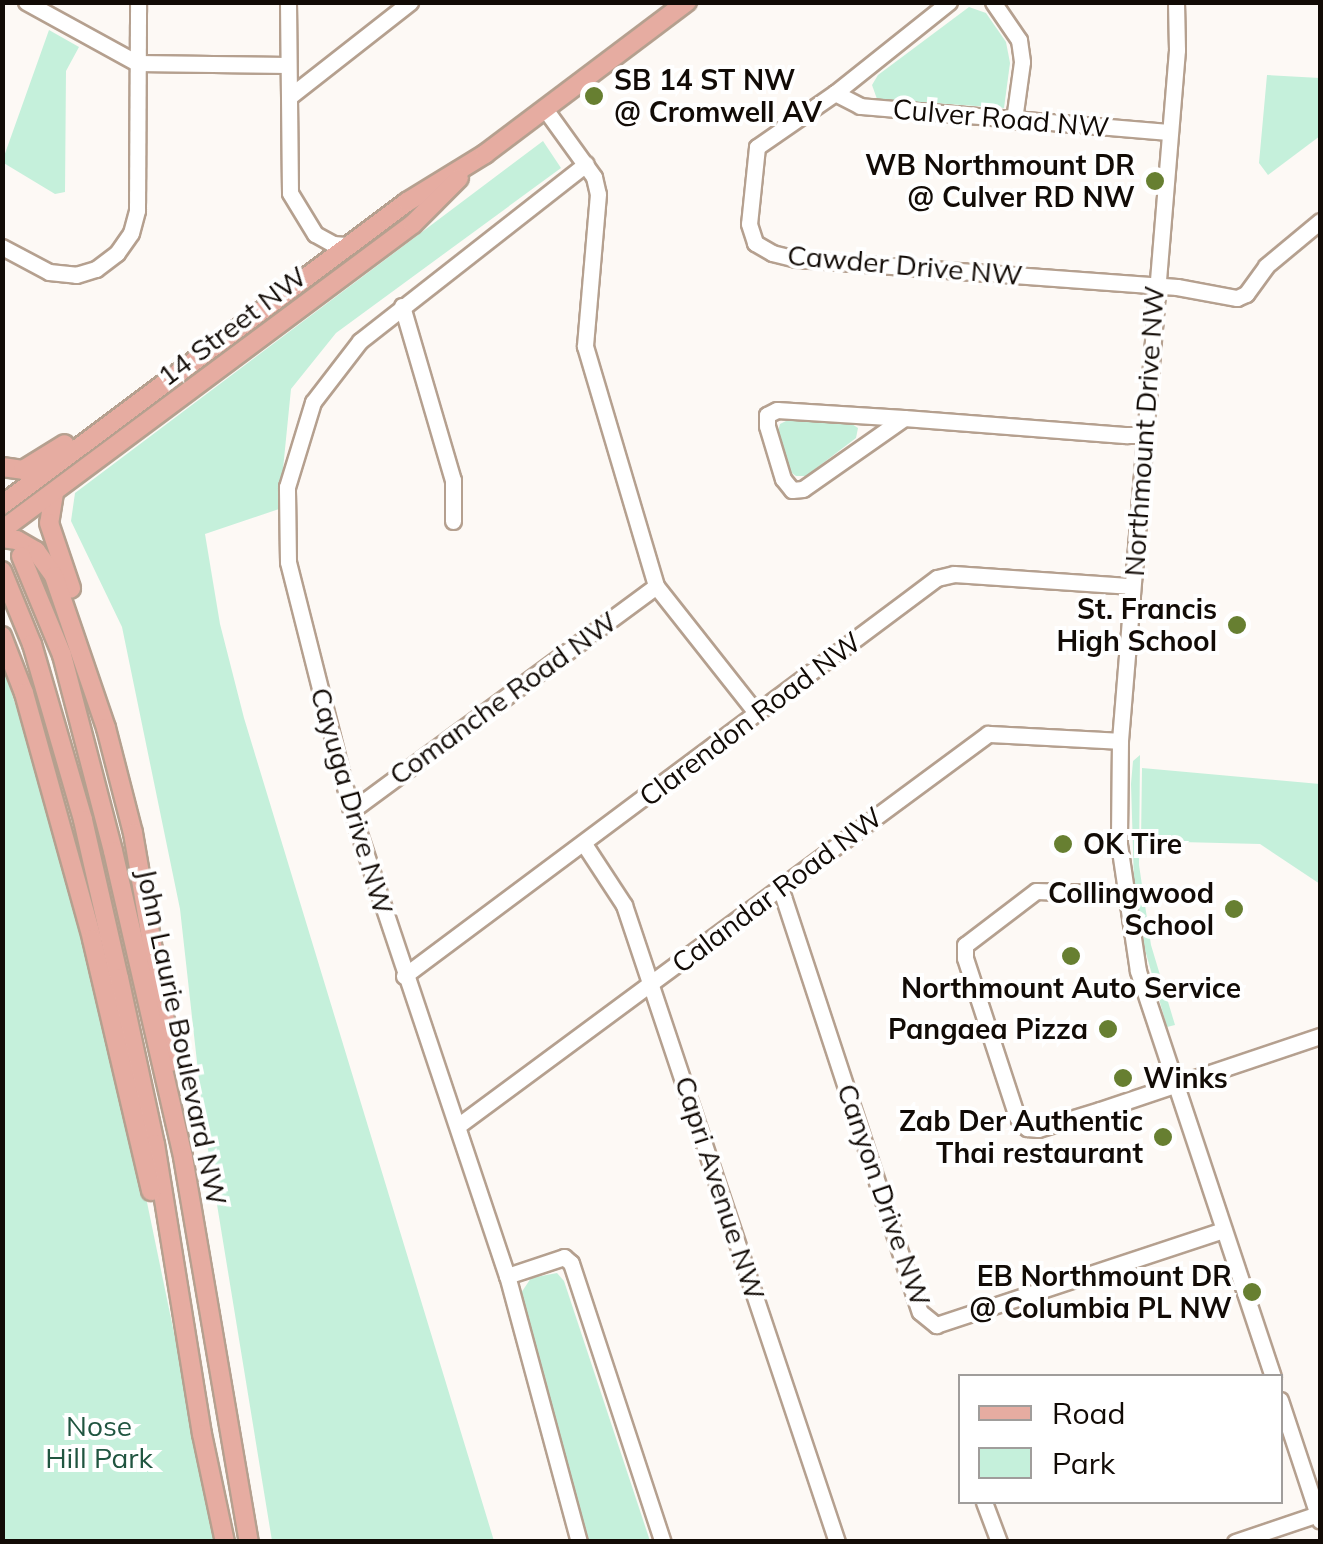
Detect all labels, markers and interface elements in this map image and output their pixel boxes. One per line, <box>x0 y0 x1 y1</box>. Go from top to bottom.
place label: SB 14 ST NW @ Cromwell AV <box>614 63 822 129</box>
marker: SB 14 ST NW @ Cromwell AV <box>583 85 605 107</box>
street label: Culver Road NW <box>891 92 1111 144</box>
place label: WB Northmount DR @ Culver RD NW <box>865 148 1135 214</box>
marker: WB Northmount DR @ Culver RD NW <box>1144 170 1166 192</box>
street label: Cawder Drive NW <box>786 238 1024 292</box>
street label: 14 Street NW <box>151 259 313 393</box>
street label: Northmount Drive NW <box>1117 285 1171 577</box>
place label: St. Francis High School <box>1057 592 1217 658</box>
street label: Comanche Road NW <box>383 604 623 792</box>
marker: St. Francis High School <box>1226 614 1248 636</box>
street label: Clarendon Road NW <box>633 625 867 813</box>
street label: Cayuga Drive NW <box>304 684 400 918</box>
street label: Calandar Road NW <box>665 800 889 980</box>
place label: OK Tire <box>1083 827 1182 861</box>
marker: OK Tire <box>1052 833 1074 855</box>
street label: John Laurie Boulevard NW <box>130 866 234 1208</box>
place label: Collingwood School <box>1048 876 1214 942</box>
marker: Collingwood School <box>1223 898 1245 920</box>
marker: Northmount Auto Service <box>1060 945 1082 967</box>
place label: Northmount Auto Service <box>901 971 1241 1005</box>
place label: Pangaea Pizza <box>888 1012 1088 1046</box>
marker: Pangaea Pizza <box>1097 1018 1119 1040</box>
place label: Winks <box>1143 1061 1228 1095</box>
marker: Winks <box>1112 1067 1134 1089</box>
street label: Capri Avenue NW <box>668 1072 772 1304</box>
street label: Canyon Drive NW <box>830 1079 938 1311</box>
place label: Zab Der Authentic Thai restaurant <box>899 1104 1143 1170</box>
marker: Zab Der Authentic Thai restaurant <box>1152 1126 1174 1148</box>
place label: EB Northmount DR @ Columbia PL NW <box>969 1259 1232 1325</box>
marker: EB Northmount DR @ Columbia PL NW <box>1241 1281 1263 1303</box>
legend <box>958 1374 1283 1504</box>
text: Road <box>1052 1394 1126 1432</box>
park label: Nose Hill Park <box>45 1409 153 1475</box>
text: Park <box>1052 1444 1115 1482</box>

